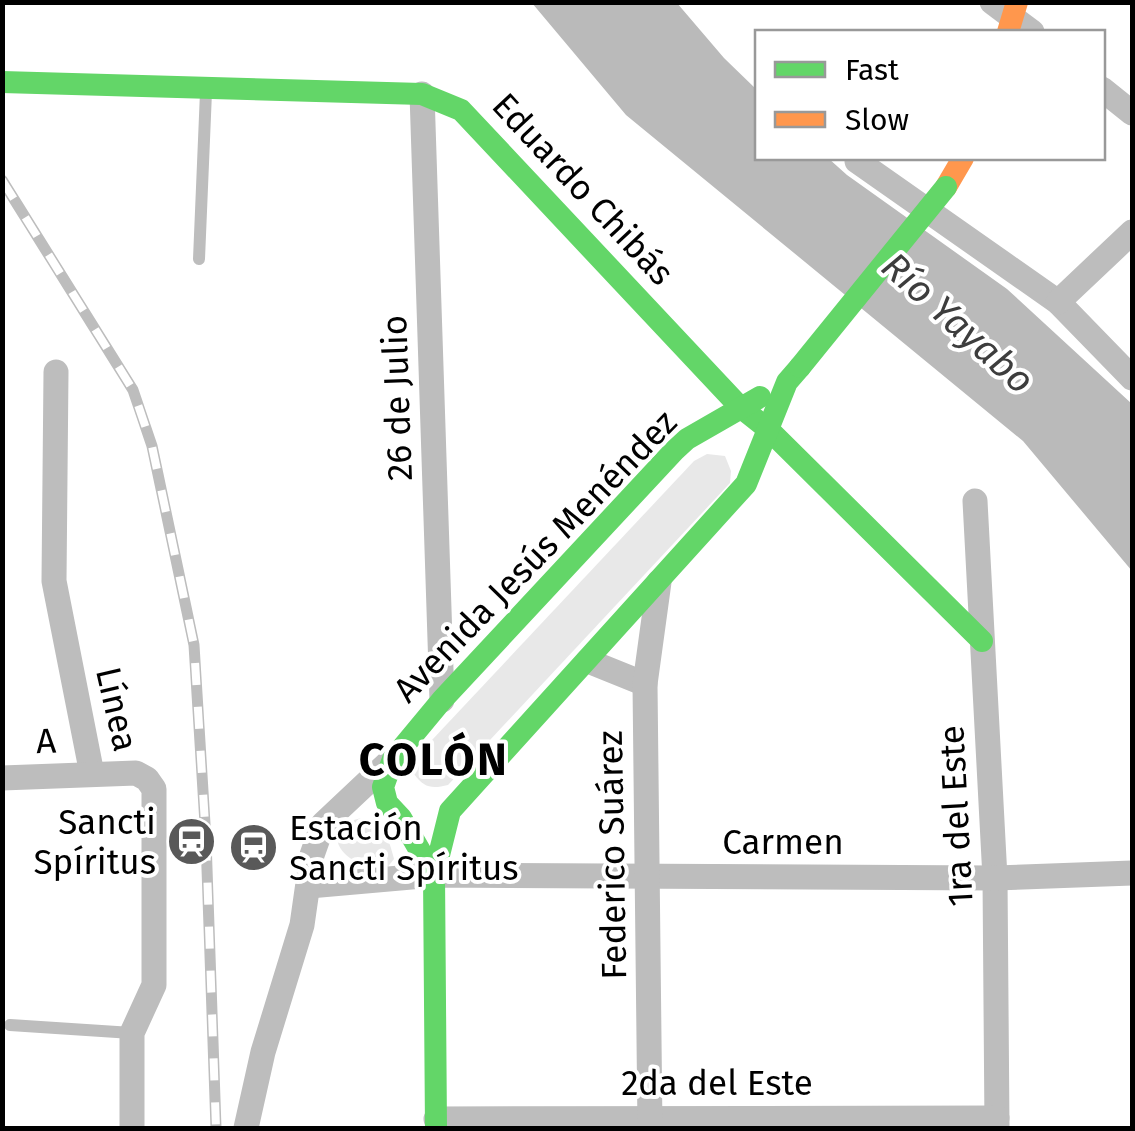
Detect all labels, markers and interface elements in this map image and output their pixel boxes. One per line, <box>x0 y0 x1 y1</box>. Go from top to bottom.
legend <box>755 30 1105 160</box>
text: Fast <box>845 52 899 88</box>
street label: Eduardo Chibás <box>484 85 682 293</box>
text: Slow <box>845 102 909 138</box>
water label: Río Yayabo <box>872 243 1044 403</box>
street label: 26 de Julio <box>373 314 421 482</box>
street label: Avenida Jesús Menéndez <box>385 401 685 711</box>
street label: Línea <box>87 663 147 755</box>
street label: A <box>35 720 57 762</box>
street label: 1ra del Este <box>930 724 982 908</box>
street label: Federico Suárez <box>589 730 635 980</box>
district label: COLÓN <box>359 731 509 787</box>
place label: Sancti Spíritus <box>34 801 156 883</box>
place label: Estación Sancti Spíritus <box>289 807 519 889</box>
station icon: Sancti Spíritus <box>165 816 217 868</box>
street label: Carmen <box>722 821 844 863</box>
station icon: Estación Sancti Spíritus <box>228 822 280 874</box>
street label: 2da del Este <box>621 1062 813 1104</box>

